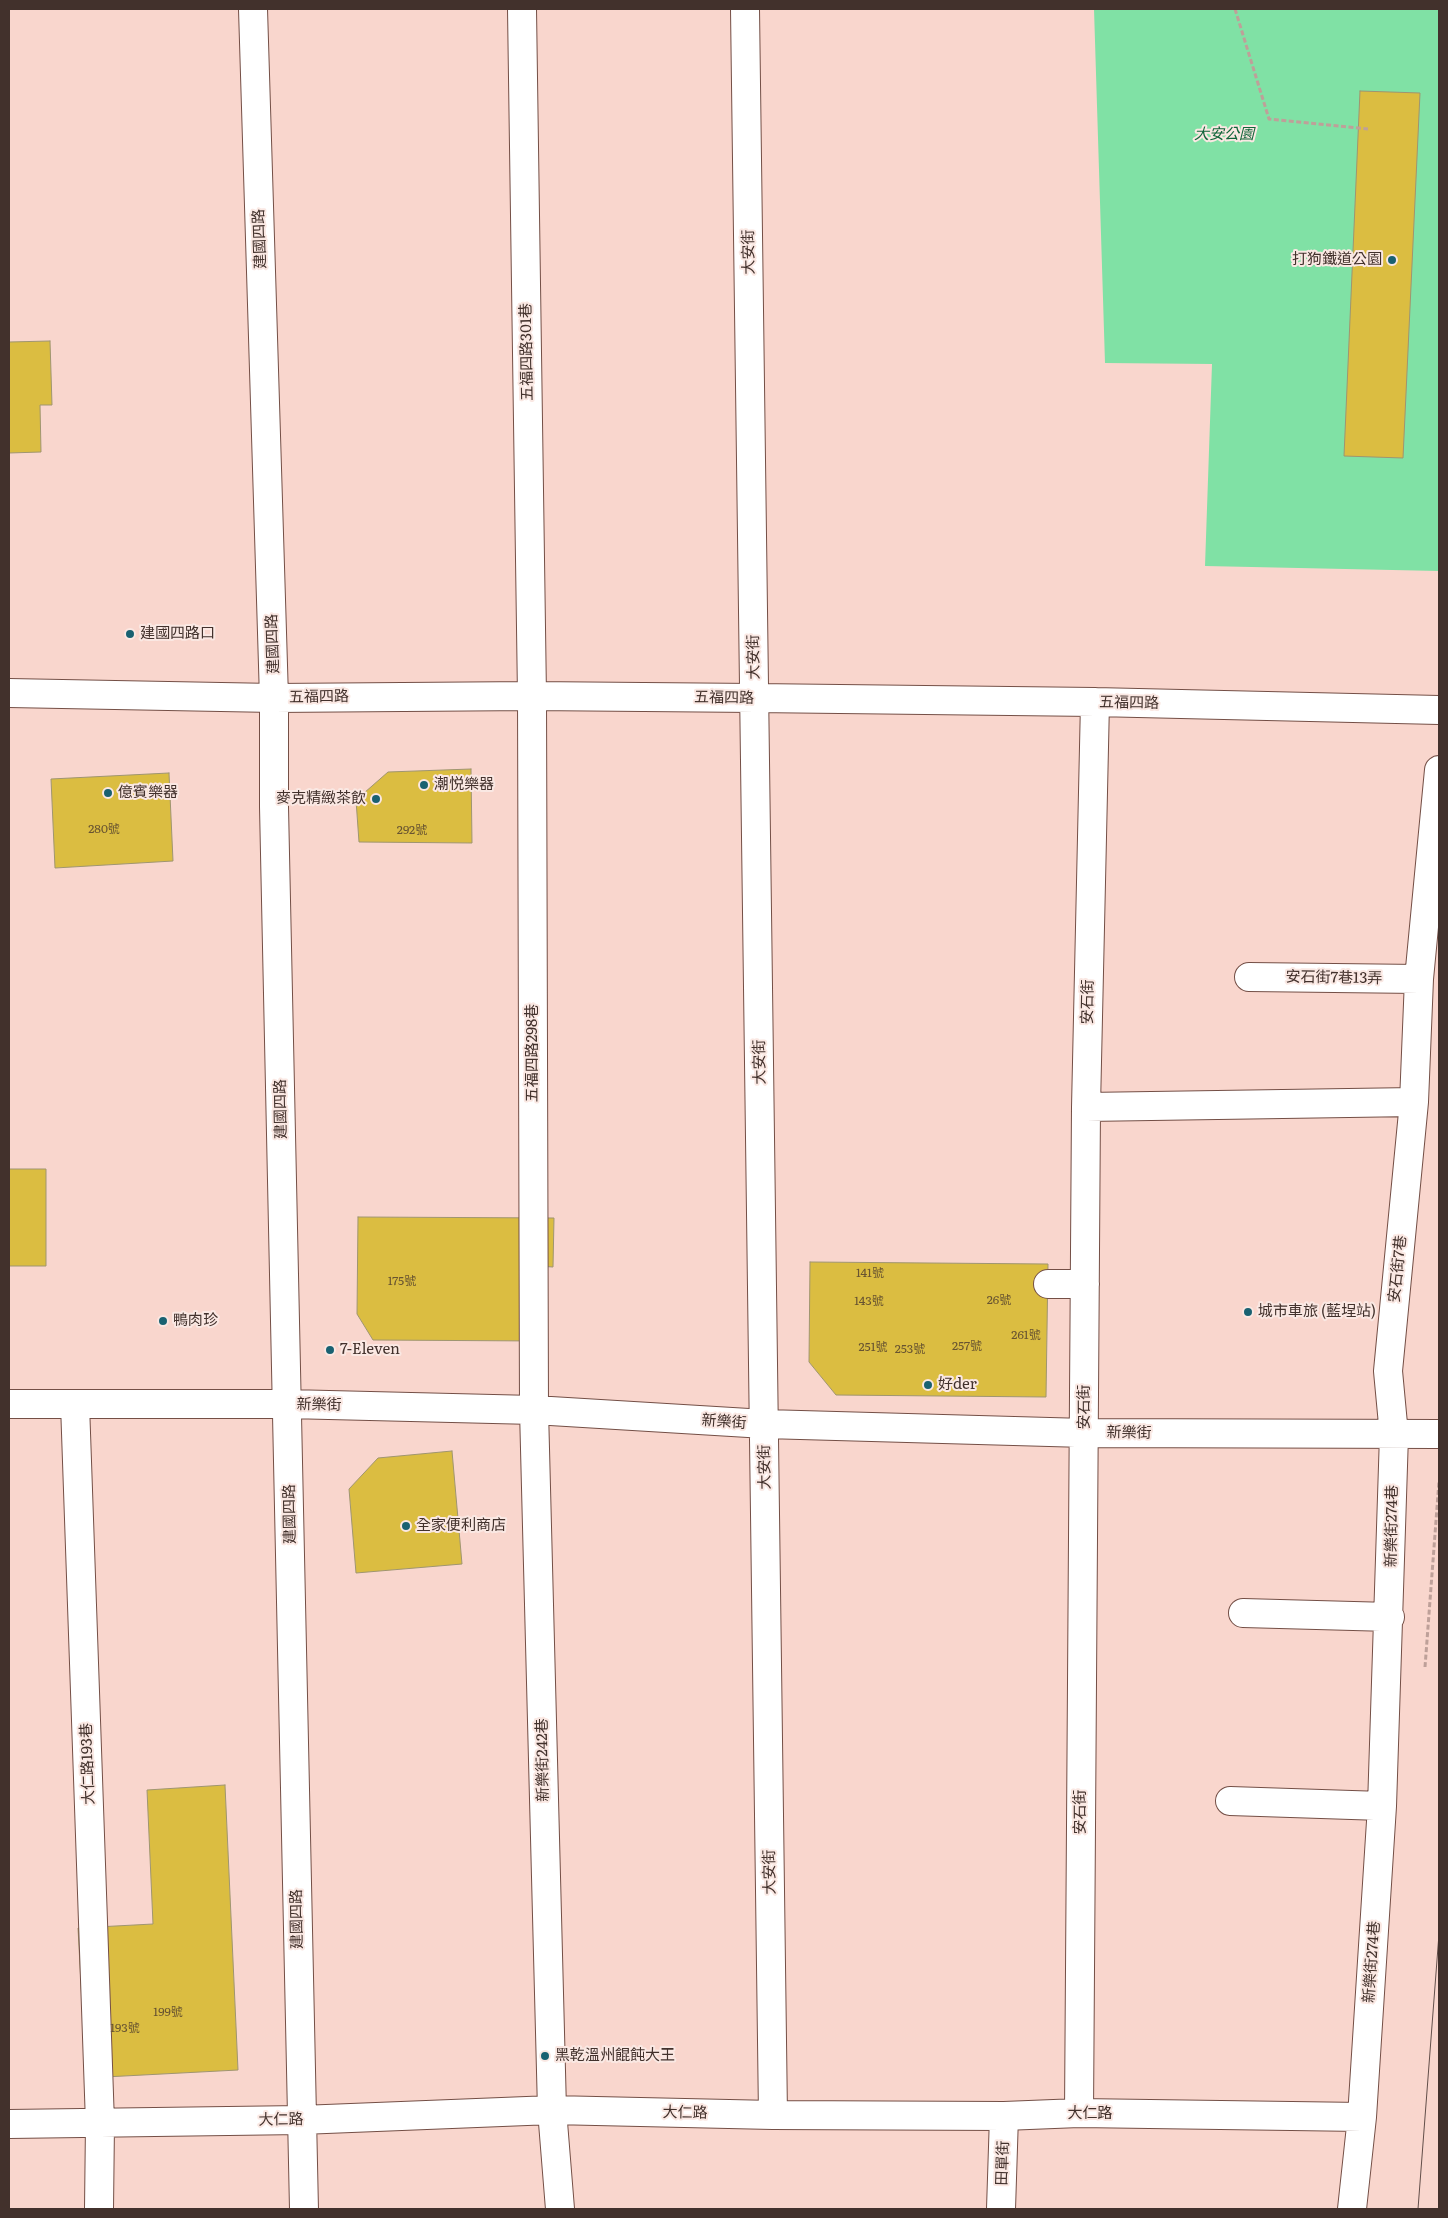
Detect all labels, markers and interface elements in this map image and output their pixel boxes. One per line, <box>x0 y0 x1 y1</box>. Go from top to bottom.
park label: 大安公園 <box>1194 126 1254 144</box>
street label: 建國四路 <box>250 209 270 269</box>
street label: 大安街 <box>740 229 758 275</box>
place label: 打狗鐵道公園 <box>1292 251 1382 269</box>
marker: 打狗鐵道公園 <box>1386 254 1398 266</box>
street label: 五福四路301巷 <box>517 303 537 401</box>
street label: 建國四路 <box>263 614 283 674</box>
place label: 建國四路口 <box>140 625 215 643</box>
marker: 建國四路口 <box>124 628 136 640</box>
street label: 大安街 <box>745 634 763 680</box>
street label: 五福四路 <box>289 687 349 707</box>
street label: 五福四路 <box>694 688 754 708</box>
street label: 五福四路 <box>1099 693 1159 713</box>
place label: 潮悦樂器 <box>434 776 494 794</box>
marker: 潮悦樂器 <box>418 779 430 791</box>
place label: 億賓樂器 <box>118 784 178 802</box>
marker: 億賓樂器 <box>102 787 114 799</box>
place label: 麥克精緻茶飲 <box>276 790 366 808</box>
marker: 麥克精緻茶飲 <box>370 793 382 805</box>
house number: 280號 <box>88 822 120 836</box>
house number: 292號 <box>397 823 427 837</box>
street label: 安石街7巷13弄 <box>1285 968 1383 988</box>
street label: 安石街 <box>1079 979 1097 1025</box>
street label: 五福四路298巷 <box>524 1004 542 1102</box>
street label: 大安街 <box>751 1039 769 1085</box>
street label: 建國四路 <box>271 1079 291 1139</box>
street label: 安石街7巷 <box>1386 1234 1410 1304</box>
house number: 141號 <box>856 1266 884 1280</box>
house number: 175號 <box>388 1274 416 1288</box>
house number: 26號 <box>987 1293 1011 1307</box>
house number: 143號 <box>854 1294 884 1308</box>
place label: 城市車旅 (藍埕站) <box>1258 1303 1376 1321</box>
marker: 城市車旅 (藍埕站) <box>1242 1306 1254 1318</box>
place label: 鴨肉珍 <box>173 1312 218 1330</box>
marker: 鴨肉珍 <box>157 1315 169 1327</box>
house number: 261號 <box>1011 1328 1041 1342</box>
house number: 257號 <box>952 1339 982 1353</box>
house number: 251號 <box>858 1340 888 1354</box>
place label: 7-Eleven <box>340 1341 400 1359</box>
house number: 253號 <box>895 1342 925 1356</box>
marker: 7-Eleven <box>324 1344 336 1356</box>
place label: 好der <box>938 1376 977 1394</box>
marker: 好der <box>922 1379 934 1391</box>
street label: 安石街 <box>1076 1385 1094 1429</box>
street label: 新樂街 <box>296 1396 342 1414</box>
street label: 新樂街 <box>701 1411 747 1433</box>
street label: 新樂街 <box>1106 1424 1152 1442</box>
street label: 大安街 <box>756 1444 774 1490</box>
street label: 建國四路 <box>280 1484 300 1544</box>
street label: 新樂街274巷 <box>1382 1485 1402 1567</box>
place label: 全家便利商店 <box>416 1517 506 1535</box>
marker: 全家便利商店 <box>400 1520 412 1532</box>
street label: 新樂街242巷 <box>533 1718 553 1802</box>
street label: 大仁路193巷 <box>78 1723 98 1805</box>
street label: 安石街 <box>1072 1790 1090 1834</box>
street label: 大安街 <box>761 1849 779 1895</box>
street label: 建國四路 <box>287 1889 307 1949</box>
street label: 新樂街274巷 <box>1360 1920 1384 2004</box>
house number: 199號 <box>153 2005 183 2019</box>
house number: 193號 <box>110 2021 140 2035</box>
place label: 黑乾溫州餛飩大王 <box>555 2047 675 2065</box>
marker: 黑乾溫州餛飩大王 <box>539 2050 551 2062</box>
street label: 大仁路 <box>662 2104 708 2122</box>
street label: 大仁路 <box>1068 2105 1112 2123</box>
street label: 大仁路 <box>258 2111 304 2129</box>
street label: 田單街 <box>993 2140 1013 2186</box>

